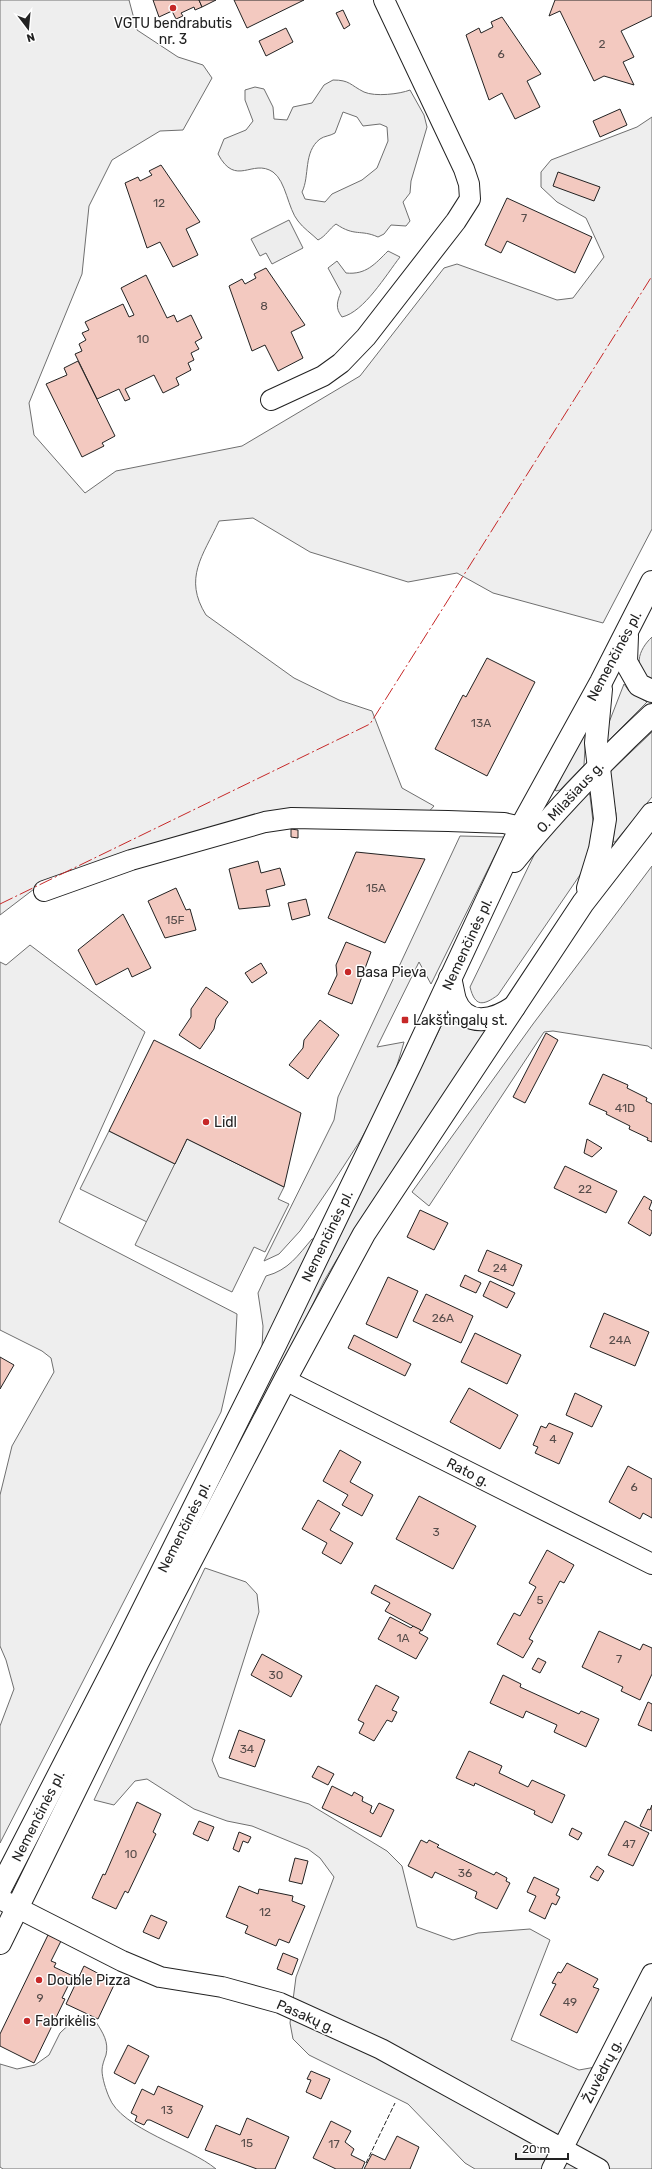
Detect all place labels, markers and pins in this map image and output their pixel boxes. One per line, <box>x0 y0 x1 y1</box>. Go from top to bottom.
marker: VGTU bendrabutis nr. 3 <box>168 3 178 13</box>
place label: VGTU bendrabutis nr. 3 <box>114 15 232 48</box>
place label: Basa Pieva <box>356 964 427 981</box>
marker: Basa Pieva <box>343 967 353 977</box>
place label: Lakštingalų st. <box>413 1012 508 1029</box>
marker: Lakštingalų st. <box>400 1015 410 1025</box>
place label: Lidl <box>214 1114 237 1131</box>
marker: Lidl <box>201 1117 211 1127</box>
place label: Double Pizza <box>47 1972 130 1989</box>
marker: Double Pizza <box>34 1975 44 1985</box>
place label: Fabrikėlis <box>35 2013 96 2030</box>
marker: Fabrikėlis <box>22 2016 32 2026</box>

